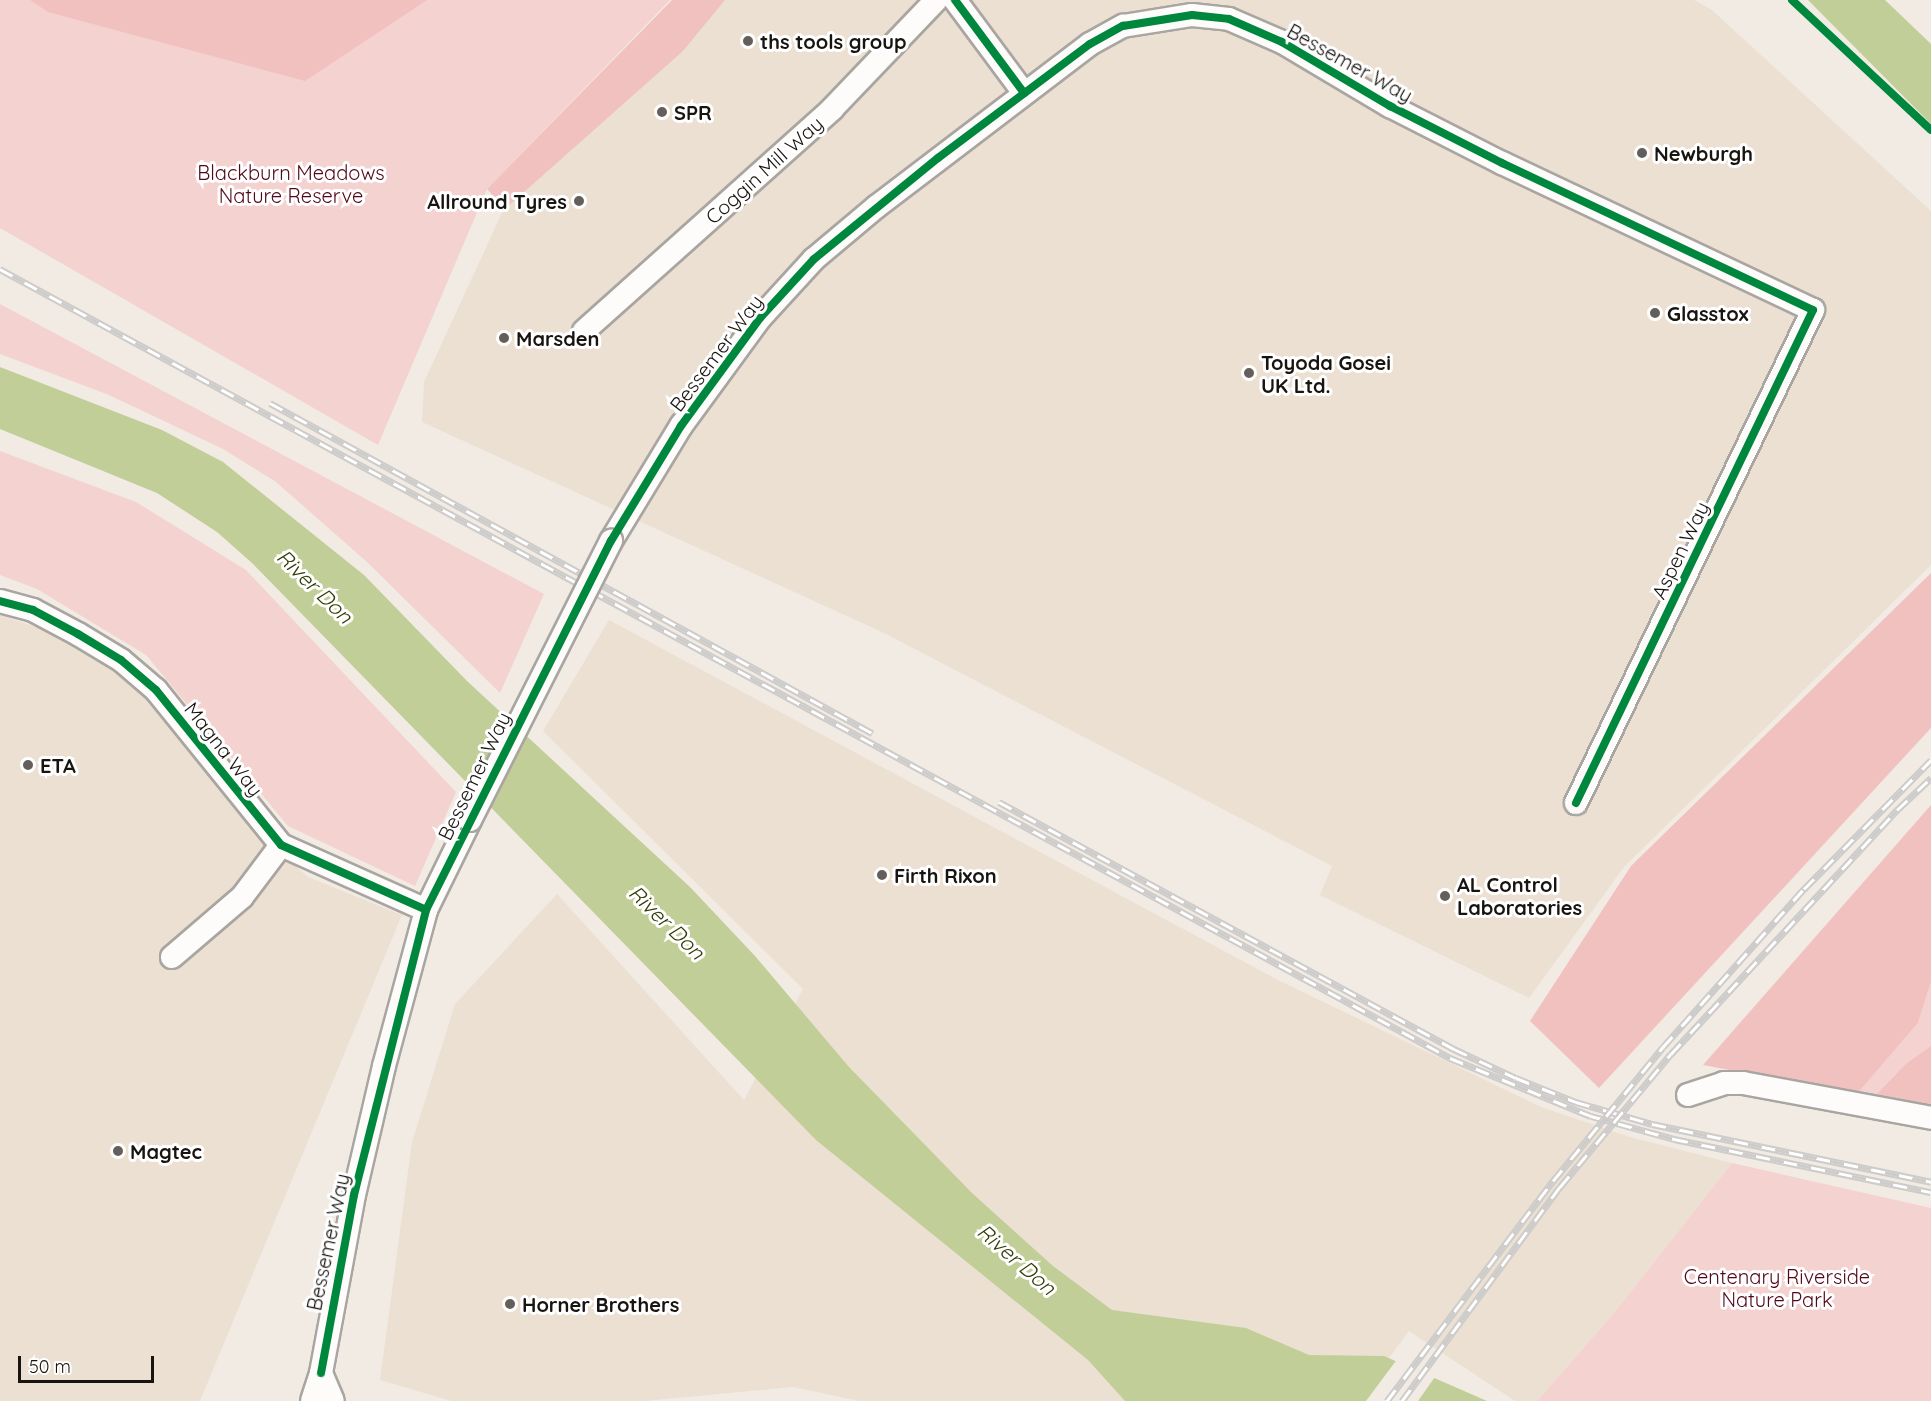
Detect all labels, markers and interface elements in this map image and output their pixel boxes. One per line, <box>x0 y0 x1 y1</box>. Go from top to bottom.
street label: Bessemer Way <box>1283 19 1417 107</box>
place label: ths tools group <box>760 29 907 53</box>
marker: ths tools group <box>741 34 755 48</box>
place label: SPR <box>674 100 712 124</box>
marker: SPR <box>655 105 669 119</box>
street label: Coggin Mill Way <box>700 111 828 229</box>
place label: Newburgh <box>1654 141 1753 165</box>
marker: Newburgh <box>1635 146 1649 160</box>
park label: Blackburn Meadows Nature Reserve <box>197 160 385 207</box>
place label: Allround Tyres <box>427 189 567 213</box>
marker: Allround Tyres <box>572 194 586 208</box>
street label: Bessemer Way <box>664 290 768 416</box>
place label: Glasstox <box>1667 301 1748 325</box>
marker: Glasstox <box>1648 306 1662 320</box>
place label: Marsden <box>516 326 600 350</box>
marker: Marsden <box>497 331 511 345</box>
place label: Toyoda Gosei UK Ltd. <box>1261 350 1391 397</box>
marker: Toyoda Gosei UK Ltd. <box>1242 366 1256 380</box>
street label: Aspen Way <box>1646 497 1714 603</box>
water label: River Don <box>272 544 358 628</box>
street label: Magna Way <box>180 697 268 801</box>
street label: Bessemer Way <box>433 708 515 844</box>
place label: ETA <box>40 753 76 777</box>
marker: ETA <box>21 758 35 772</box>
place label: Firth Rixon <box>894 863 997 887</box>
marker: Firth Rixon <box>875 868 889 882</box>
place label: AL Control Laboratories <box>1457 873 1582 920</box>
water label: River Don <box>624 880 710 964</box>
marker: AL Control Laboratories <box>1438 889 1452 903</box>
place label: Magtec <box>130 1139 202 1163</box>
marker: Magtec <box>111 1144 125 1158</box>
street label: Bessemer Way <box>302 1171 354 1313</box>
water label: River Don <box>973 1218 1061 1300</box>
park label: Centenary Riverside Nature Park <box>1684 1265 1870 1312</box>
place label: Horner Brothers <box>522 1292 679 1316</box>
marker: Horner Brothers <box>503 1297 517 1311</box>
scale bar <box>21 1344 158 1382</box>
text: 50 m <box>29 1355 71 1378</box>

